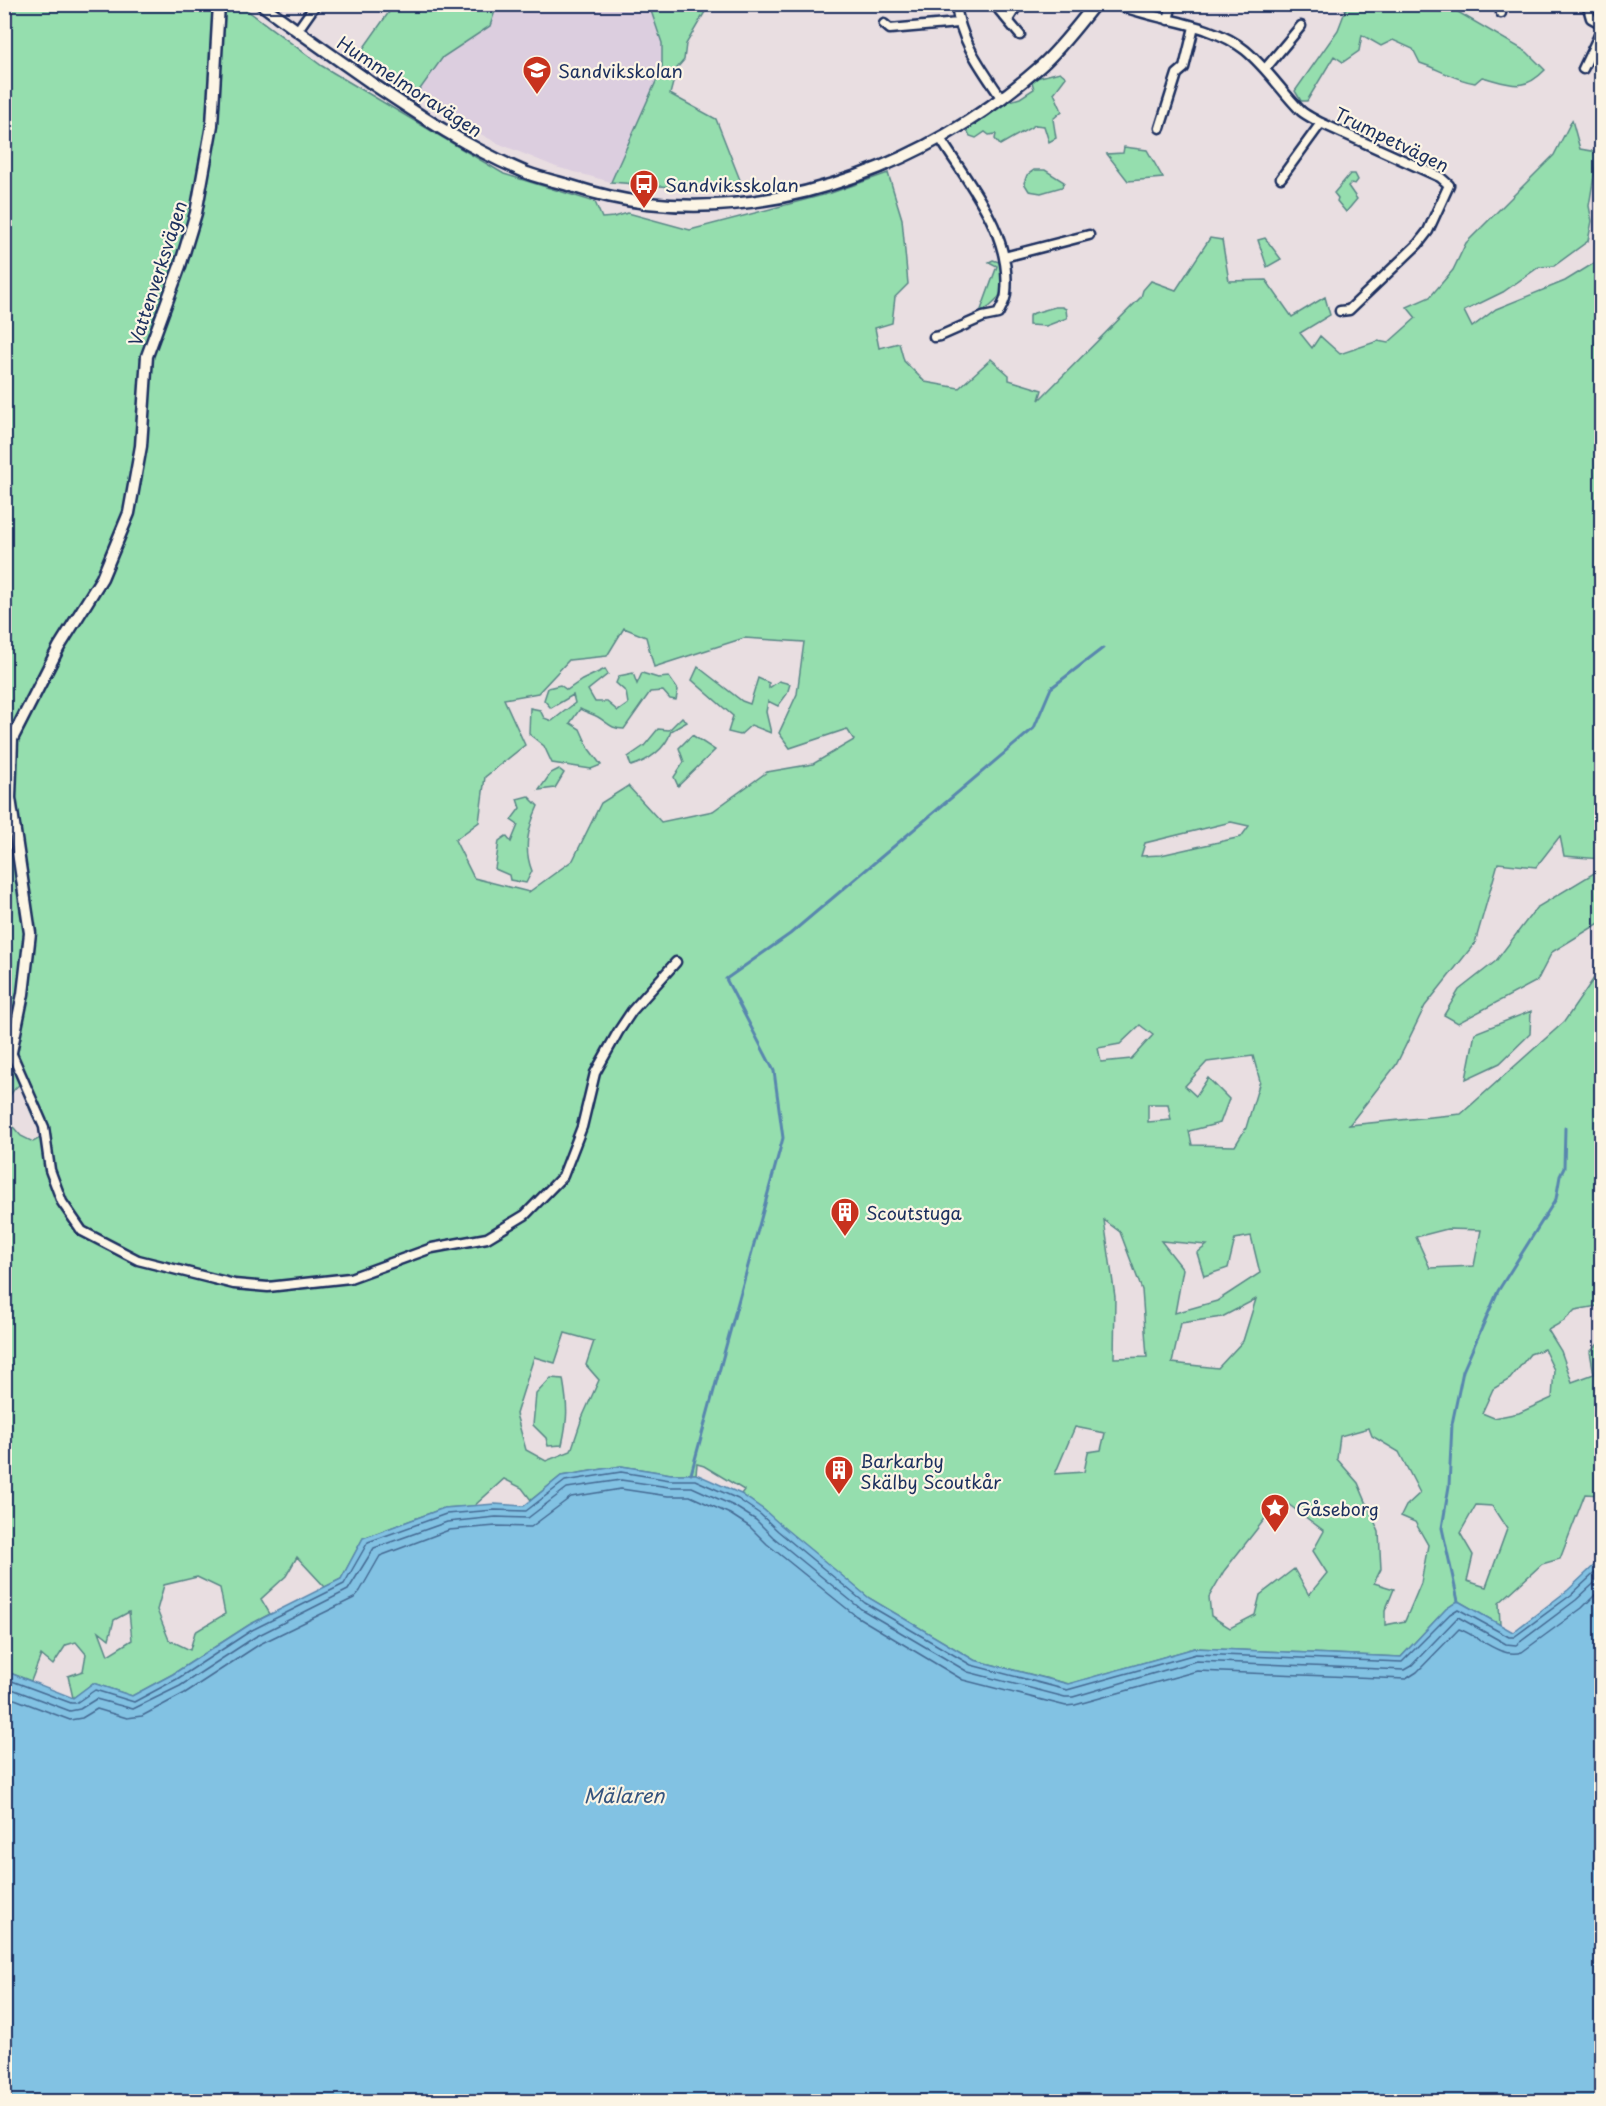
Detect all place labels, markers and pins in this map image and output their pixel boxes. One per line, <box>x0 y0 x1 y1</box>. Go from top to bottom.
school or university icon: Sandvikskolan <box>521 54 553 96</box>
place label: Sandvikskolan <box>558 57 683 84</box>
bus stop icon: Sandviksskolan <box>628 168 660 210</box>
place label: Sandviksskolan <box>665 171 799 198</box>
building icon: Scoutstuga <box>829 1196 861 1238</box>
place label: Scoutstuga <box>866 1199 963 1226</box>
place label: Barkarby Skälby Scoutkår <box>860 1447 1002 1495</box>
building icon: Barkarby Skälby Scoutkår <box>823 1454 855 1496</box>
place icon: Gåseborg <box>1259 1492 1291 1534</box>
place label: Gåseborg <box>1296 1495 1379 1522</box>

